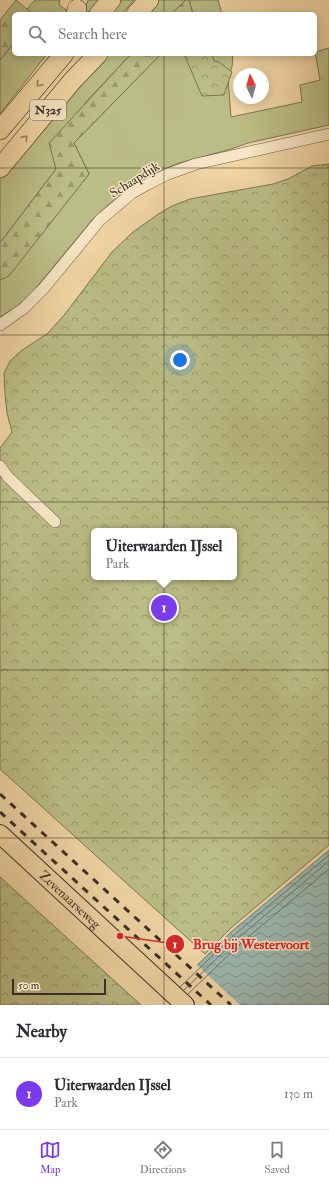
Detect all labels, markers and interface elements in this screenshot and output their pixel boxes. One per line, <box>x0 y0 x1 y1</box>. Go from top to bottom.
search box <box>12 12 317 56</box>
icon: search <box>26 23 48 45</box>
text: Search here <box>58 25 127 44</box>
north arrow <box>233 68 269 104</box>
one-way arrow <box>37 79 44 86</box>
road number: N325 <box>30 100 66 120</box>
one-way arrow <box>20 135 27 142</box>
street label: Schaapdijk <box>107 158 164 202</box>
your location <box>170 350 190 370</box>
popup <box>91 528 237 580</box>
text: Uiterwaarden IJssel <box>106 537 222 556</box>
text: Park <box>106 556 129 572</box>
pin: 1 <box>151 593 177 623</box>
street label: Zevenaarseweg <box>36 868 104 933</box>
callout: Brug bij Westervoort <box>165 931 317 957</box>
text: Brug bij Westervoort <box>193 936 310 954</box>
text: 1 <box>173 937 177 952</box>
scale bar <box>12 977 106 996</box>
text: 50 m <box>18 979 39 992</box>
text: Nearby <box>16 1021 67 1042</box>
text: Uiterwaarden IJssel <box>54 1076 171 1095</box>
text: 1 <box>27 1086 31 1102</box>
text: 130 m <box>284 1086 313 1102</box>
text: Park <box>54 1095 78 1111</box>
tab: Map <box>39 1139 61 1176</box>
tab: Directions <box>140 1139 186 1176</box>
tab: Saved <box>265 1139 290 1176</box>

